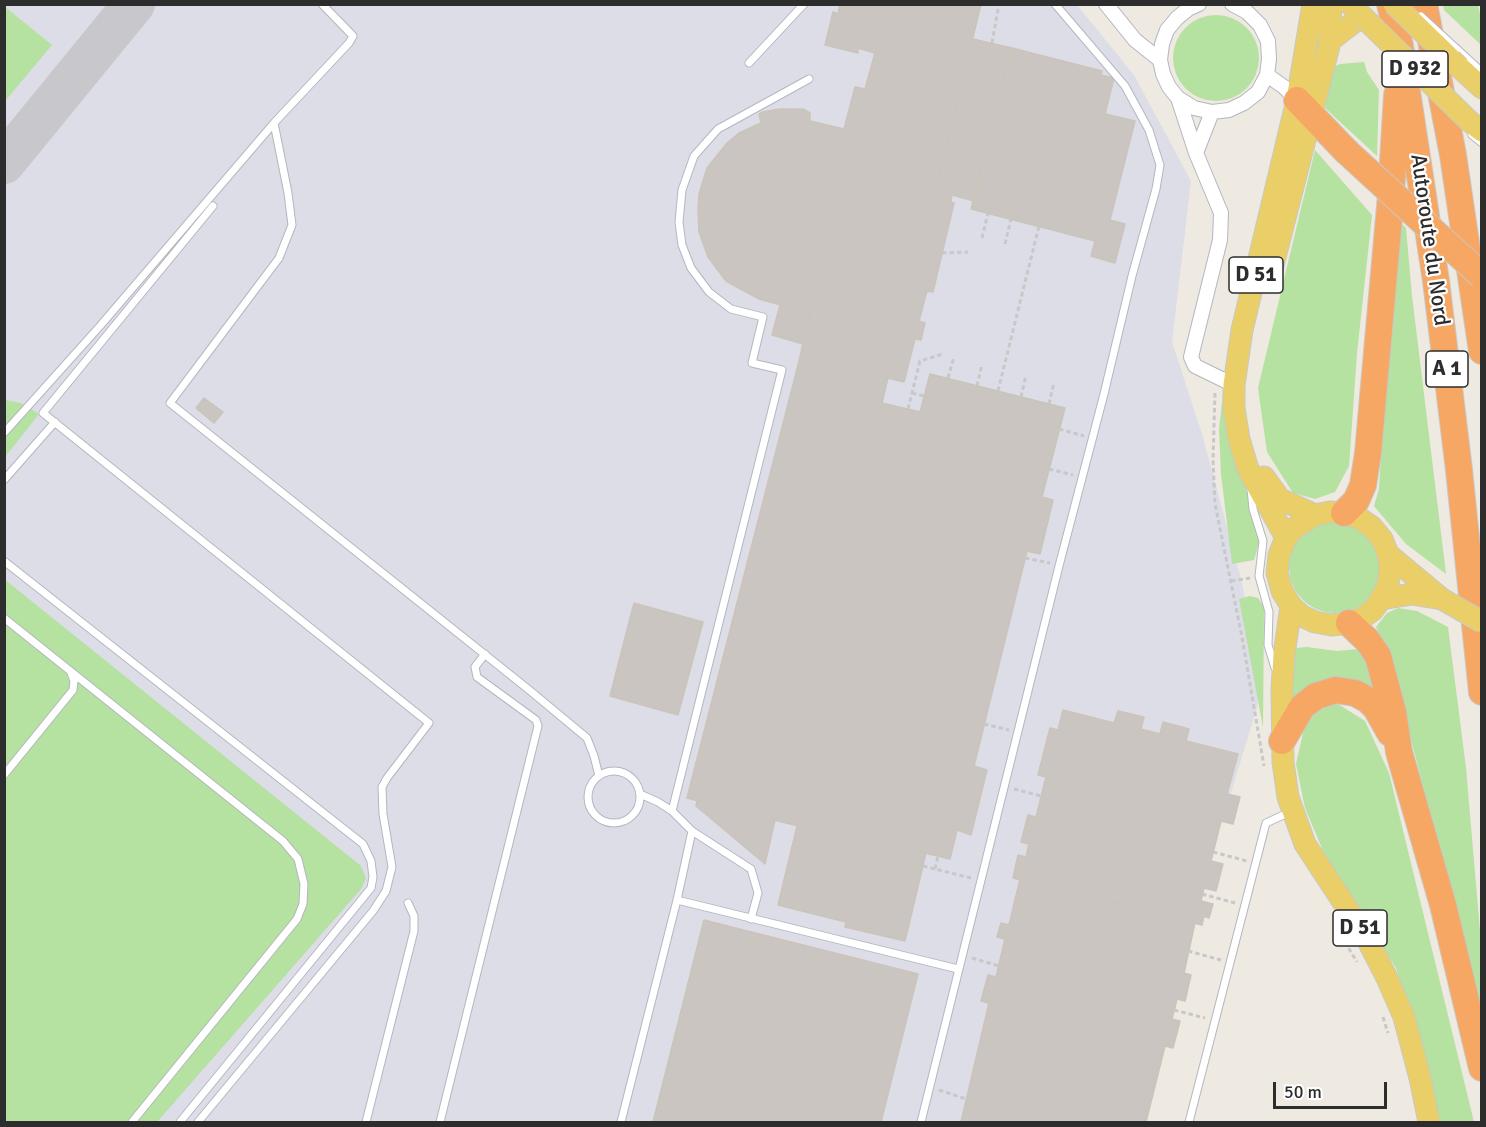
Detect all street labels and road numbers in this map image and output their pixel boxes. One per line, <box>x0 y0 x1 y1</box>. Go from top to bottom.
road number: D 932 <box>1382 51 1448 87</box>
street label: Autoroute du Nord <box>1404 152 1454 328</box>
road number: D 51 <box>1229 257 1283 293</box>
road number: A 1 <box>1426 351 1468 387</box>
road number: D 51 <box>1333 910 1387 946</box>

